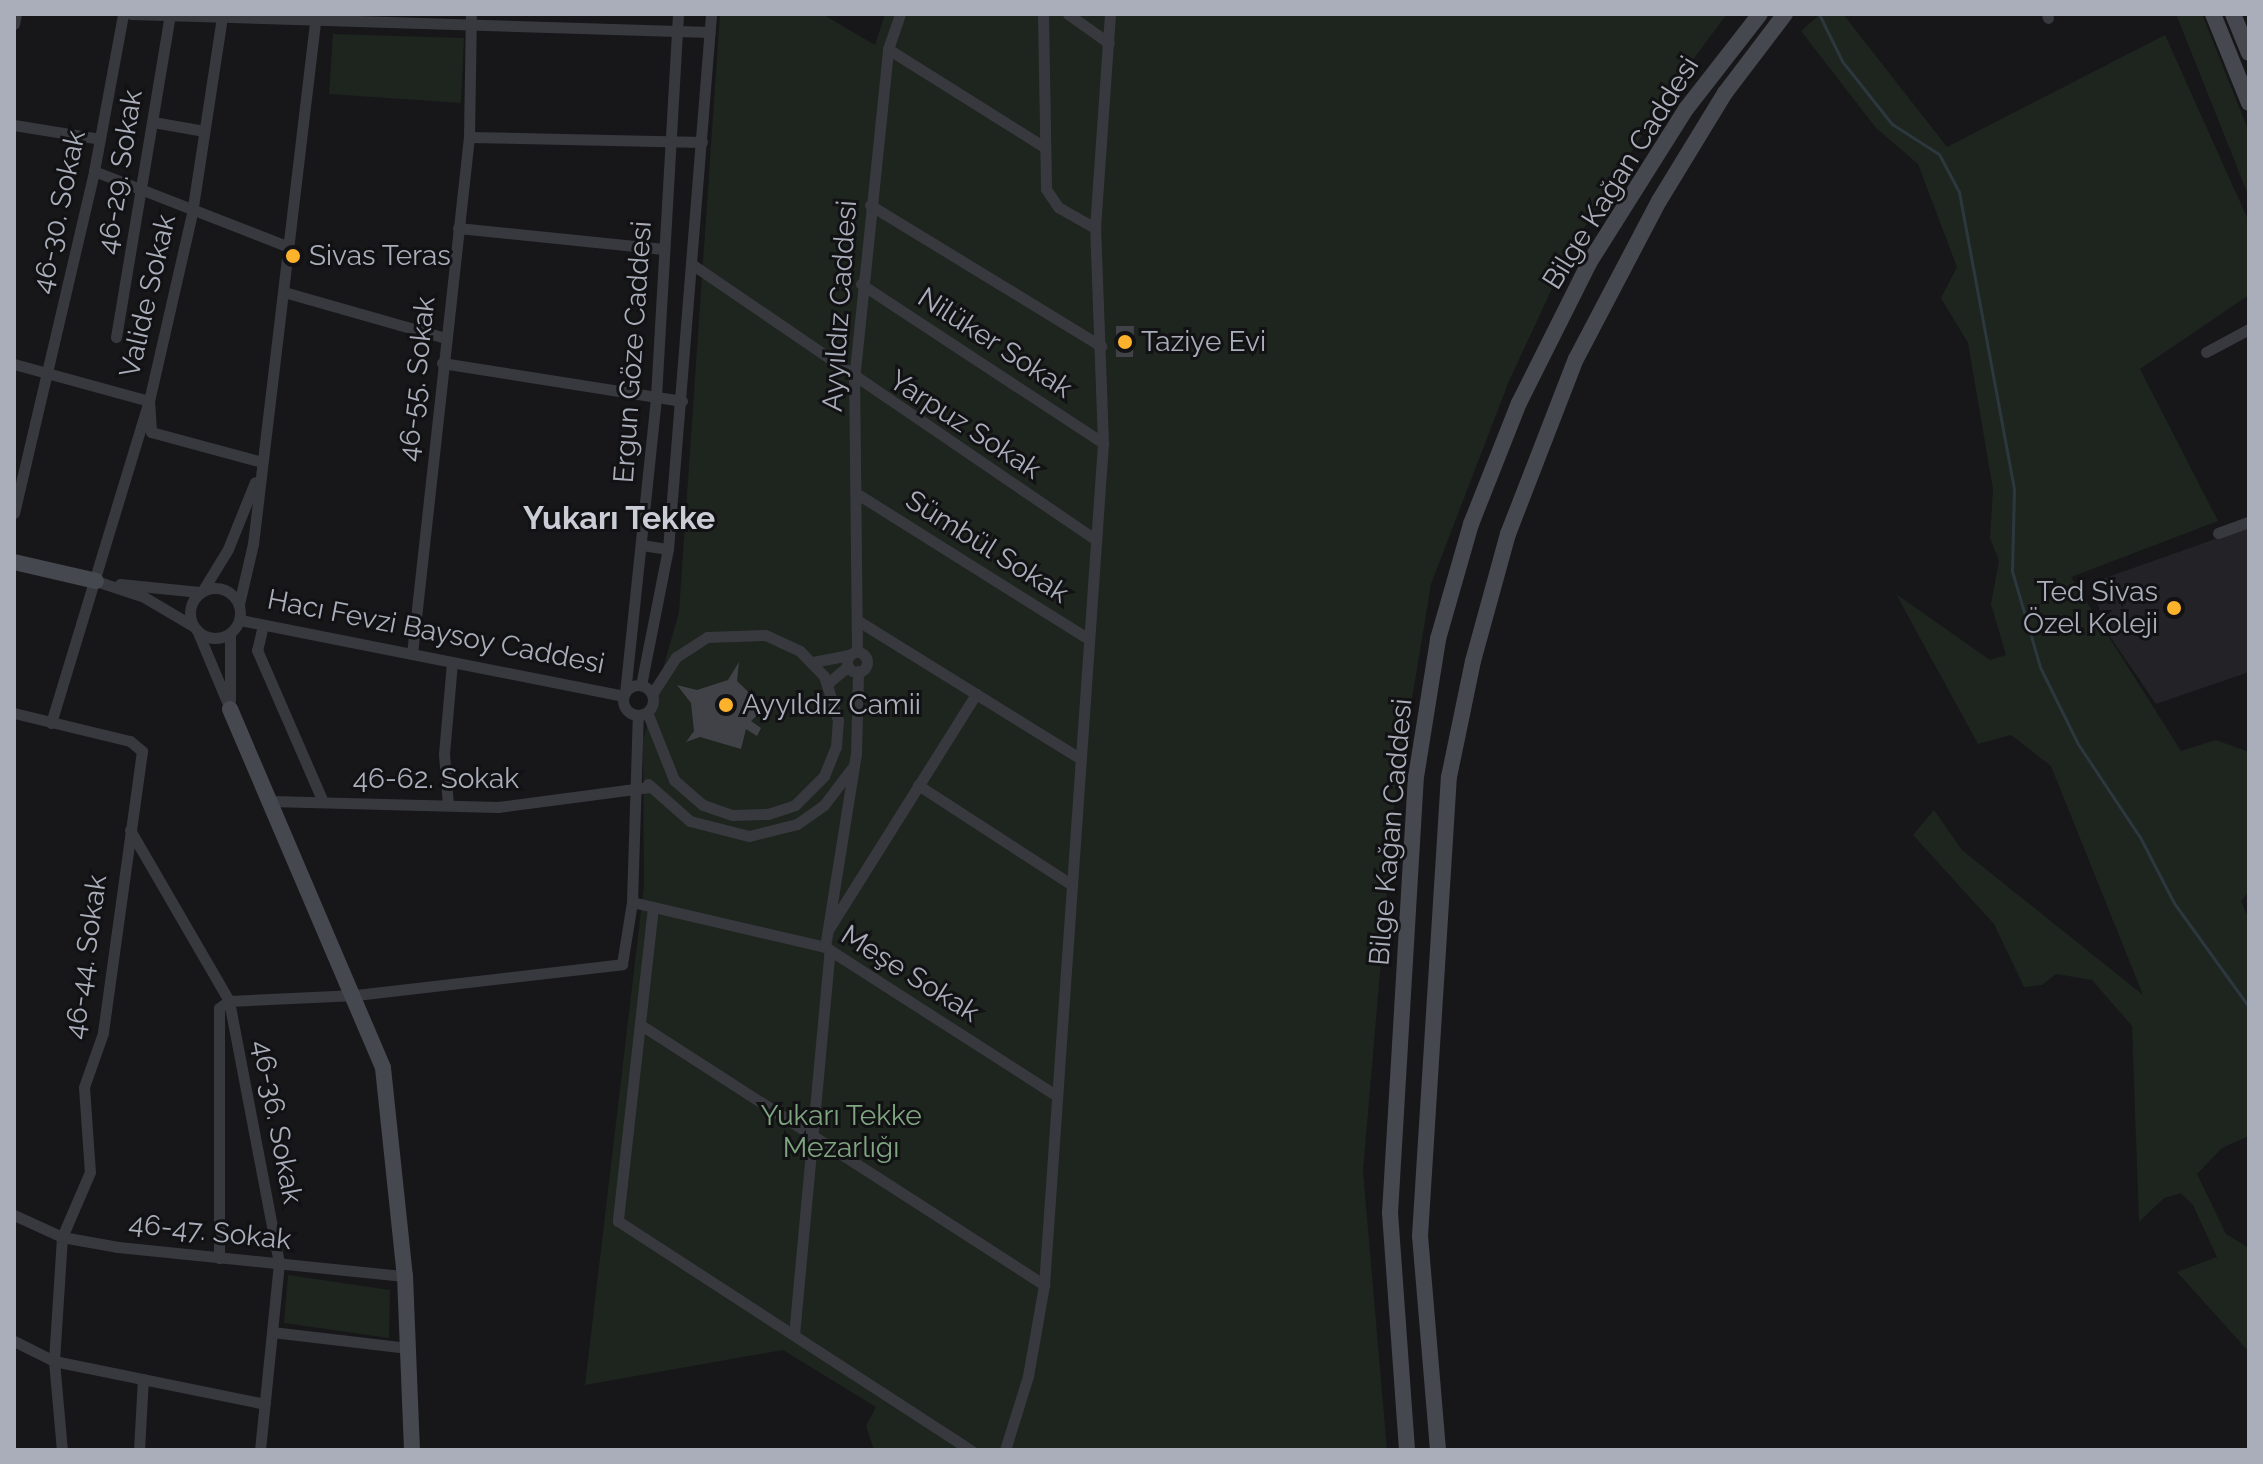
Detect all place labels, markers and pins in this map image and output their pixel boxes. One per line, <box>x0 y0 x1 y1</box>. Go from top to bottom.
place label: Sivas Teras <box>309 239 452 273</box>
marker: Sivas Teras <box>284 247 302 265</box>
place label: Taziye Evi <box>1141 325 1266 359</box>
marker: Taziye Evi <box>1116 333 1134 351</box>
place label: Ted Sivas Özel Koleji <box>2022 575 2158 641</box>
marker: Ted Sivas Özel Koleji <box>2165 599 2183 617</box>
place label: Ayyıldız Camii <box>742 688 921 722</box>
marker: Ayyıldız Camii <box>717 696 735 714</box>

